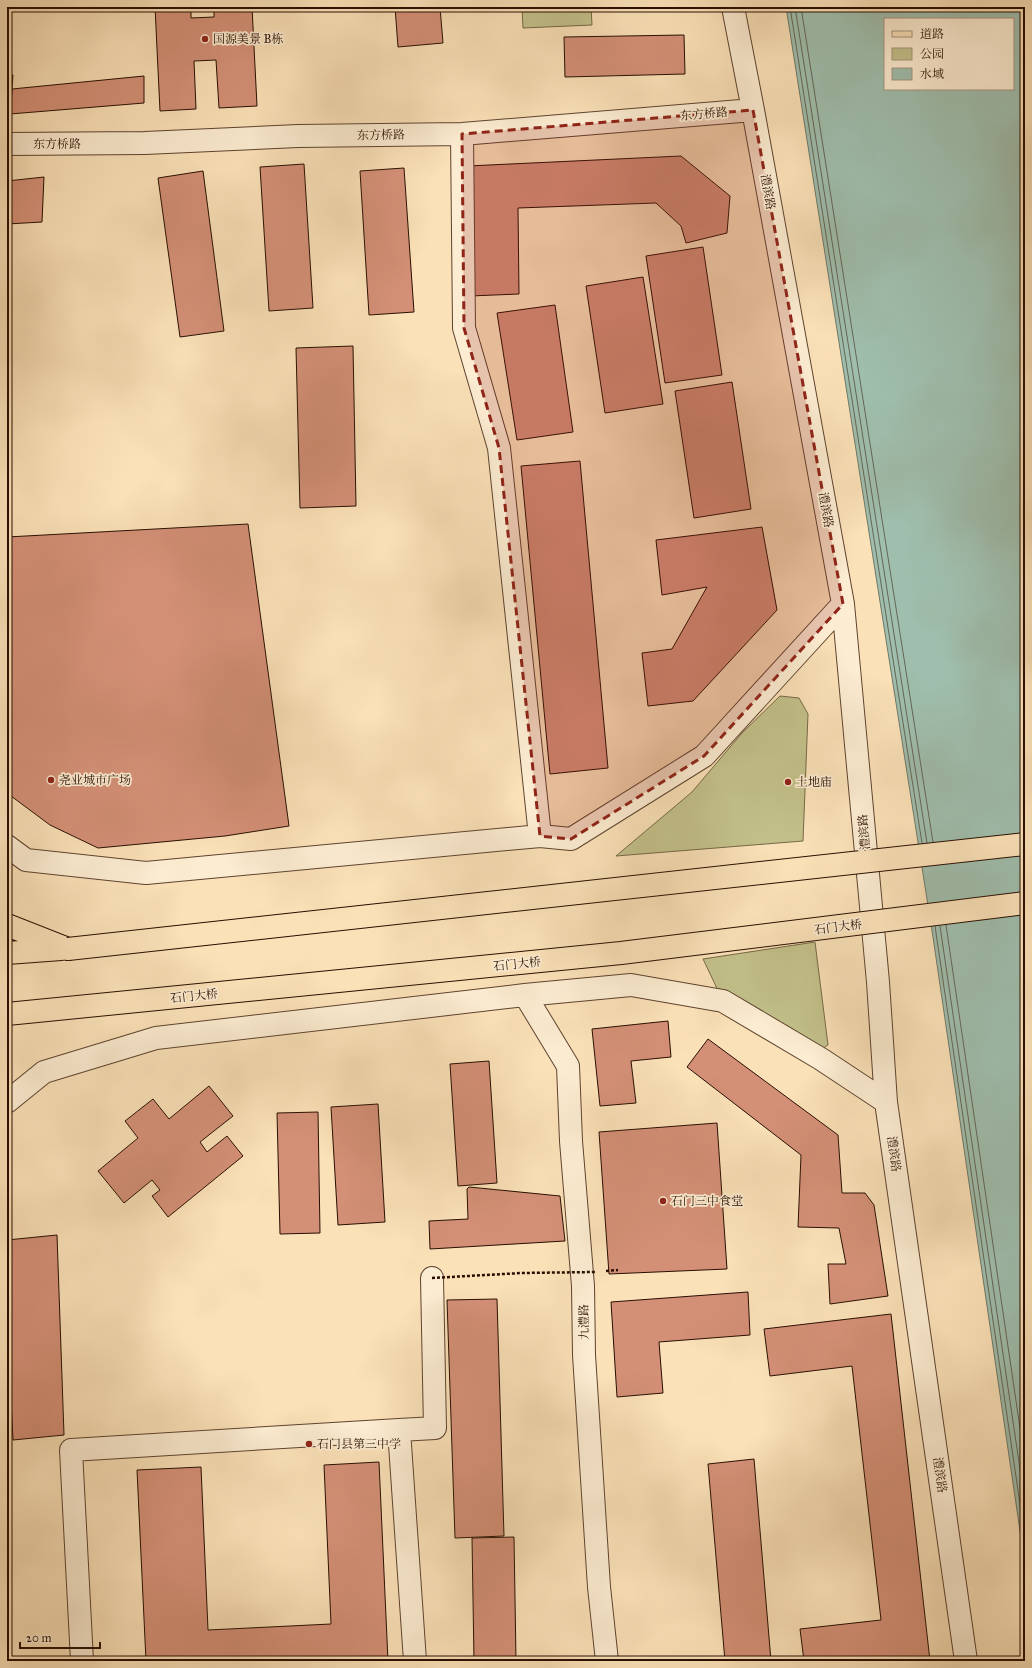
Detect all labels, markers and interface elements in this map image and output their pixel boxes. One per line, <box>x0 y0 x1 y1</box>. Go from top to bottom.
legend <box>884 18 1014 90</box>
text: 道路 <box>920 27 944 41</box>
place label: 国源美景 B栋 <box>213 32 284 46</box>
marker: 国源美景 B栋 <box>200 34 210 44</box>
text: 公园 <box>920 47 944 61</box>
text: 水域 <box>920 67 944 81</box>
street label: 东方桥路 <box>679 105 729 123</box>
street label: 东方桥路 <box>357 128 405 142</box>
street label: 东方桥路 <box>33 137 81 151</box>
street label: 澧滨路 <box>758 173 778 211</box>
street label: 澧滨路 <box>816 491 836 529</box>
place label: 尧业城市广场 <box>59 773 131 787</box>
marker: 尧业城市广场 <box>46 775 56 785</box>
place label: 土地庙 <box>796 775 832 789</box>
marker: 土地庙 <box>783 777 793 787</box>
street label: 澧滨路 <box>855 813 873 851</box>
street label: 石门大桥 <box>813 917 863 937</box>
street label: 石门大桥 <box>492 955 542 973</box>
street label: 石门大桥 <box>169 987 219 1005</box>
street label: 澧滨路 <box>885 1135 903 1173</box>
place label: 石门三中食堂 <box>671 1194 743 1208</box>
marker: 石门三中食堂 <box>658 1196 668 1206</box>
street label: 九澧路 <box>577 1304 591 1340</box>
place label: 石门县第三中学 <box>317 1437 401 1451</box>
marker: 石门县第三中学 <box>304 1439 314 1449</box>
street label: 澧滨路 <box>931 1456 949 1494</box>
scale bar <box>20 1624 100 1650</box>
text: 20 m <box>26 1631 52 1645</box>

